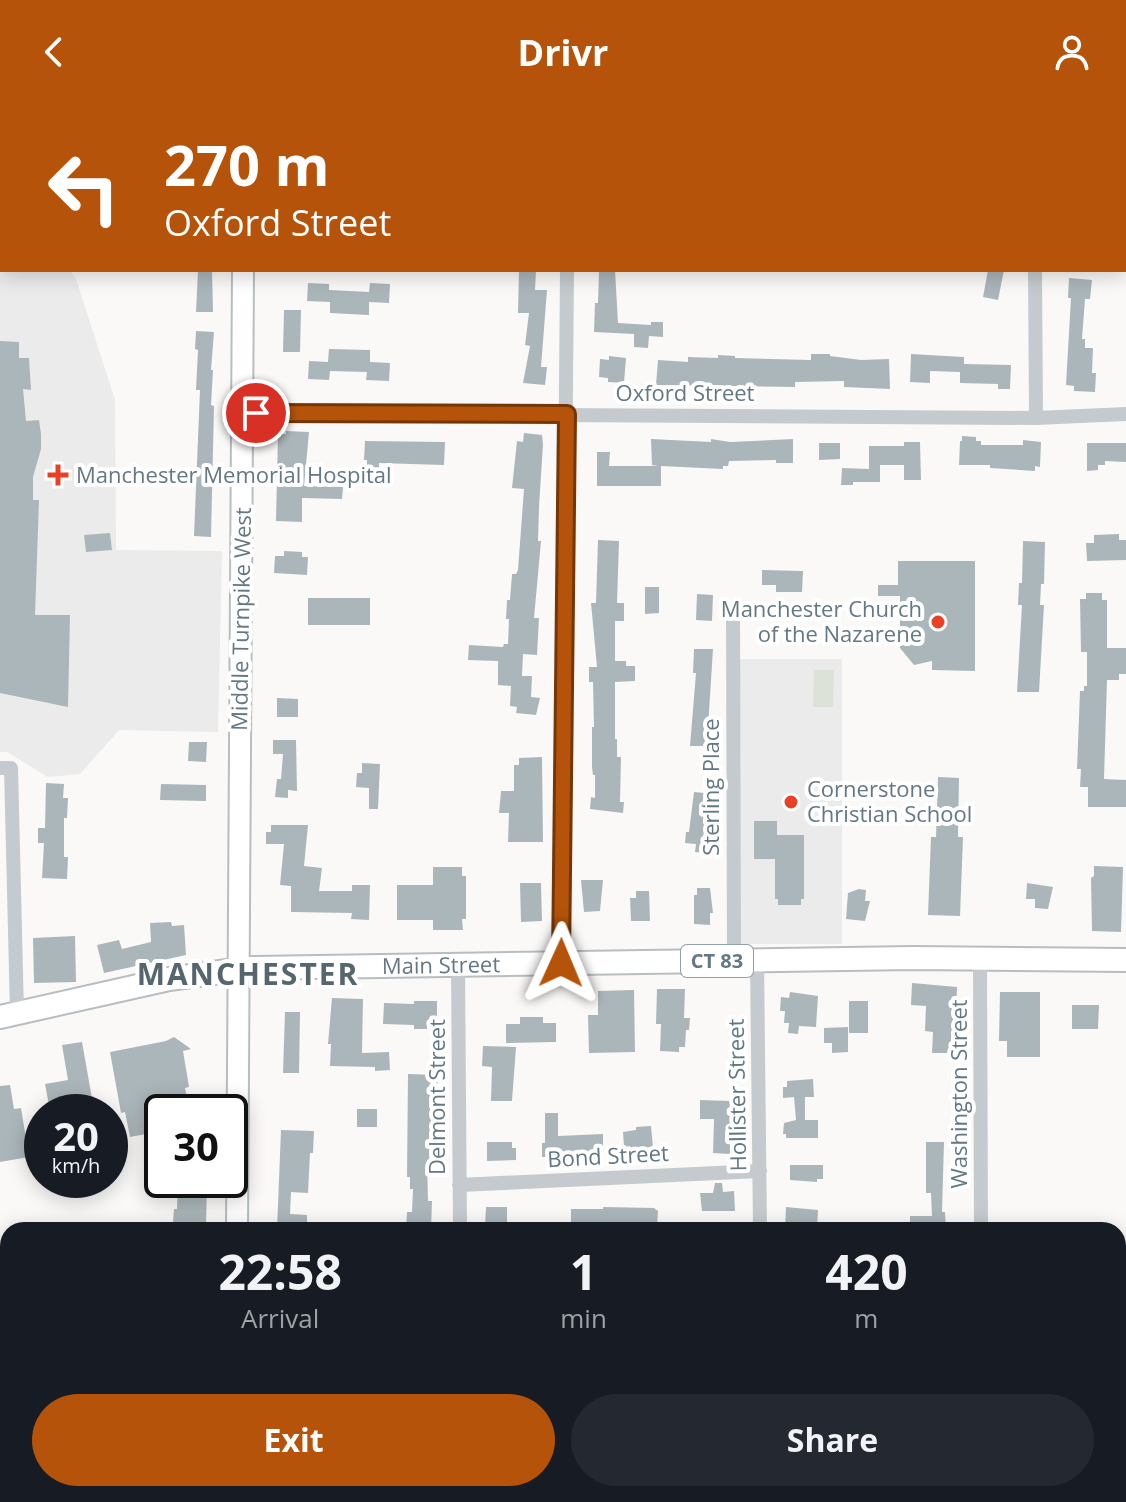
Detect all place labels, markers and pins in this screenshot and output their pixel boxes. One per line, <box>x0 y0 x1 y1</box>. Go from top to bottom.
pin <box>222 379 290 447</box>
place label: Manchester Memorial Hospital <box>76 459 392 489</box>
marker: Manchester Memorial Hospital <box>47 464 69 486</box>
place label: Manchester Church of the Nazarene <box>721 593 922 648</box>
marker: Manchester Church of the Nazarene <box>929 613 947 631</box>
place label: Cornerstone Christian School <box>807 773 972 828</box>
marker: Cornerstone Christian School <box>782 793 800 811</box>

